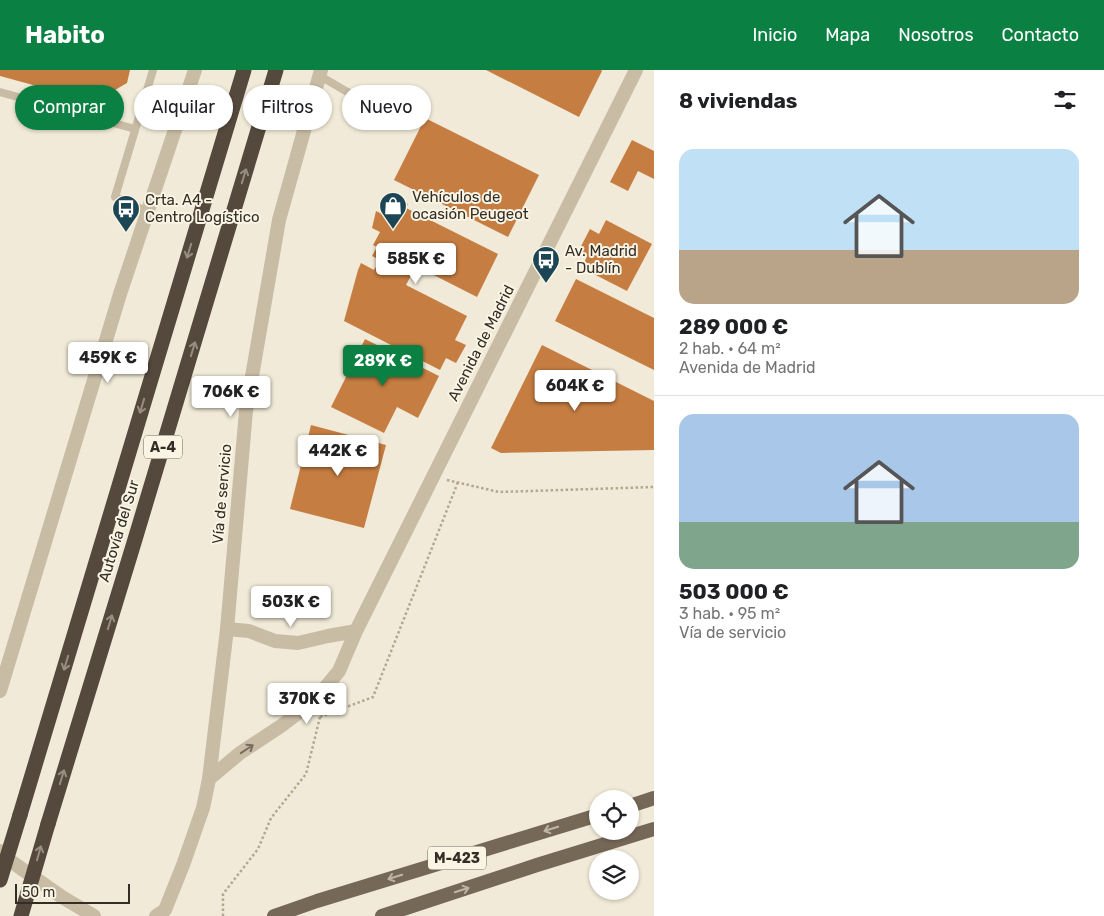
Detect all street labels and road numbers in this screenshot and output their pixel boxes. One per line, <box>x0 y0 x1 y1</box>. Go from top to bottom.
street label: Avenida de Madrid <box>444 282 518 404</box>
road number: A-4 <box>144 436 182 458</box>
street label: Vía de servicio <box>209 443 235 545</box>
street label: Autovía del Sur <box>95 478 143 584</box>
road number: M-423 <box>428 846 486 870</box>

